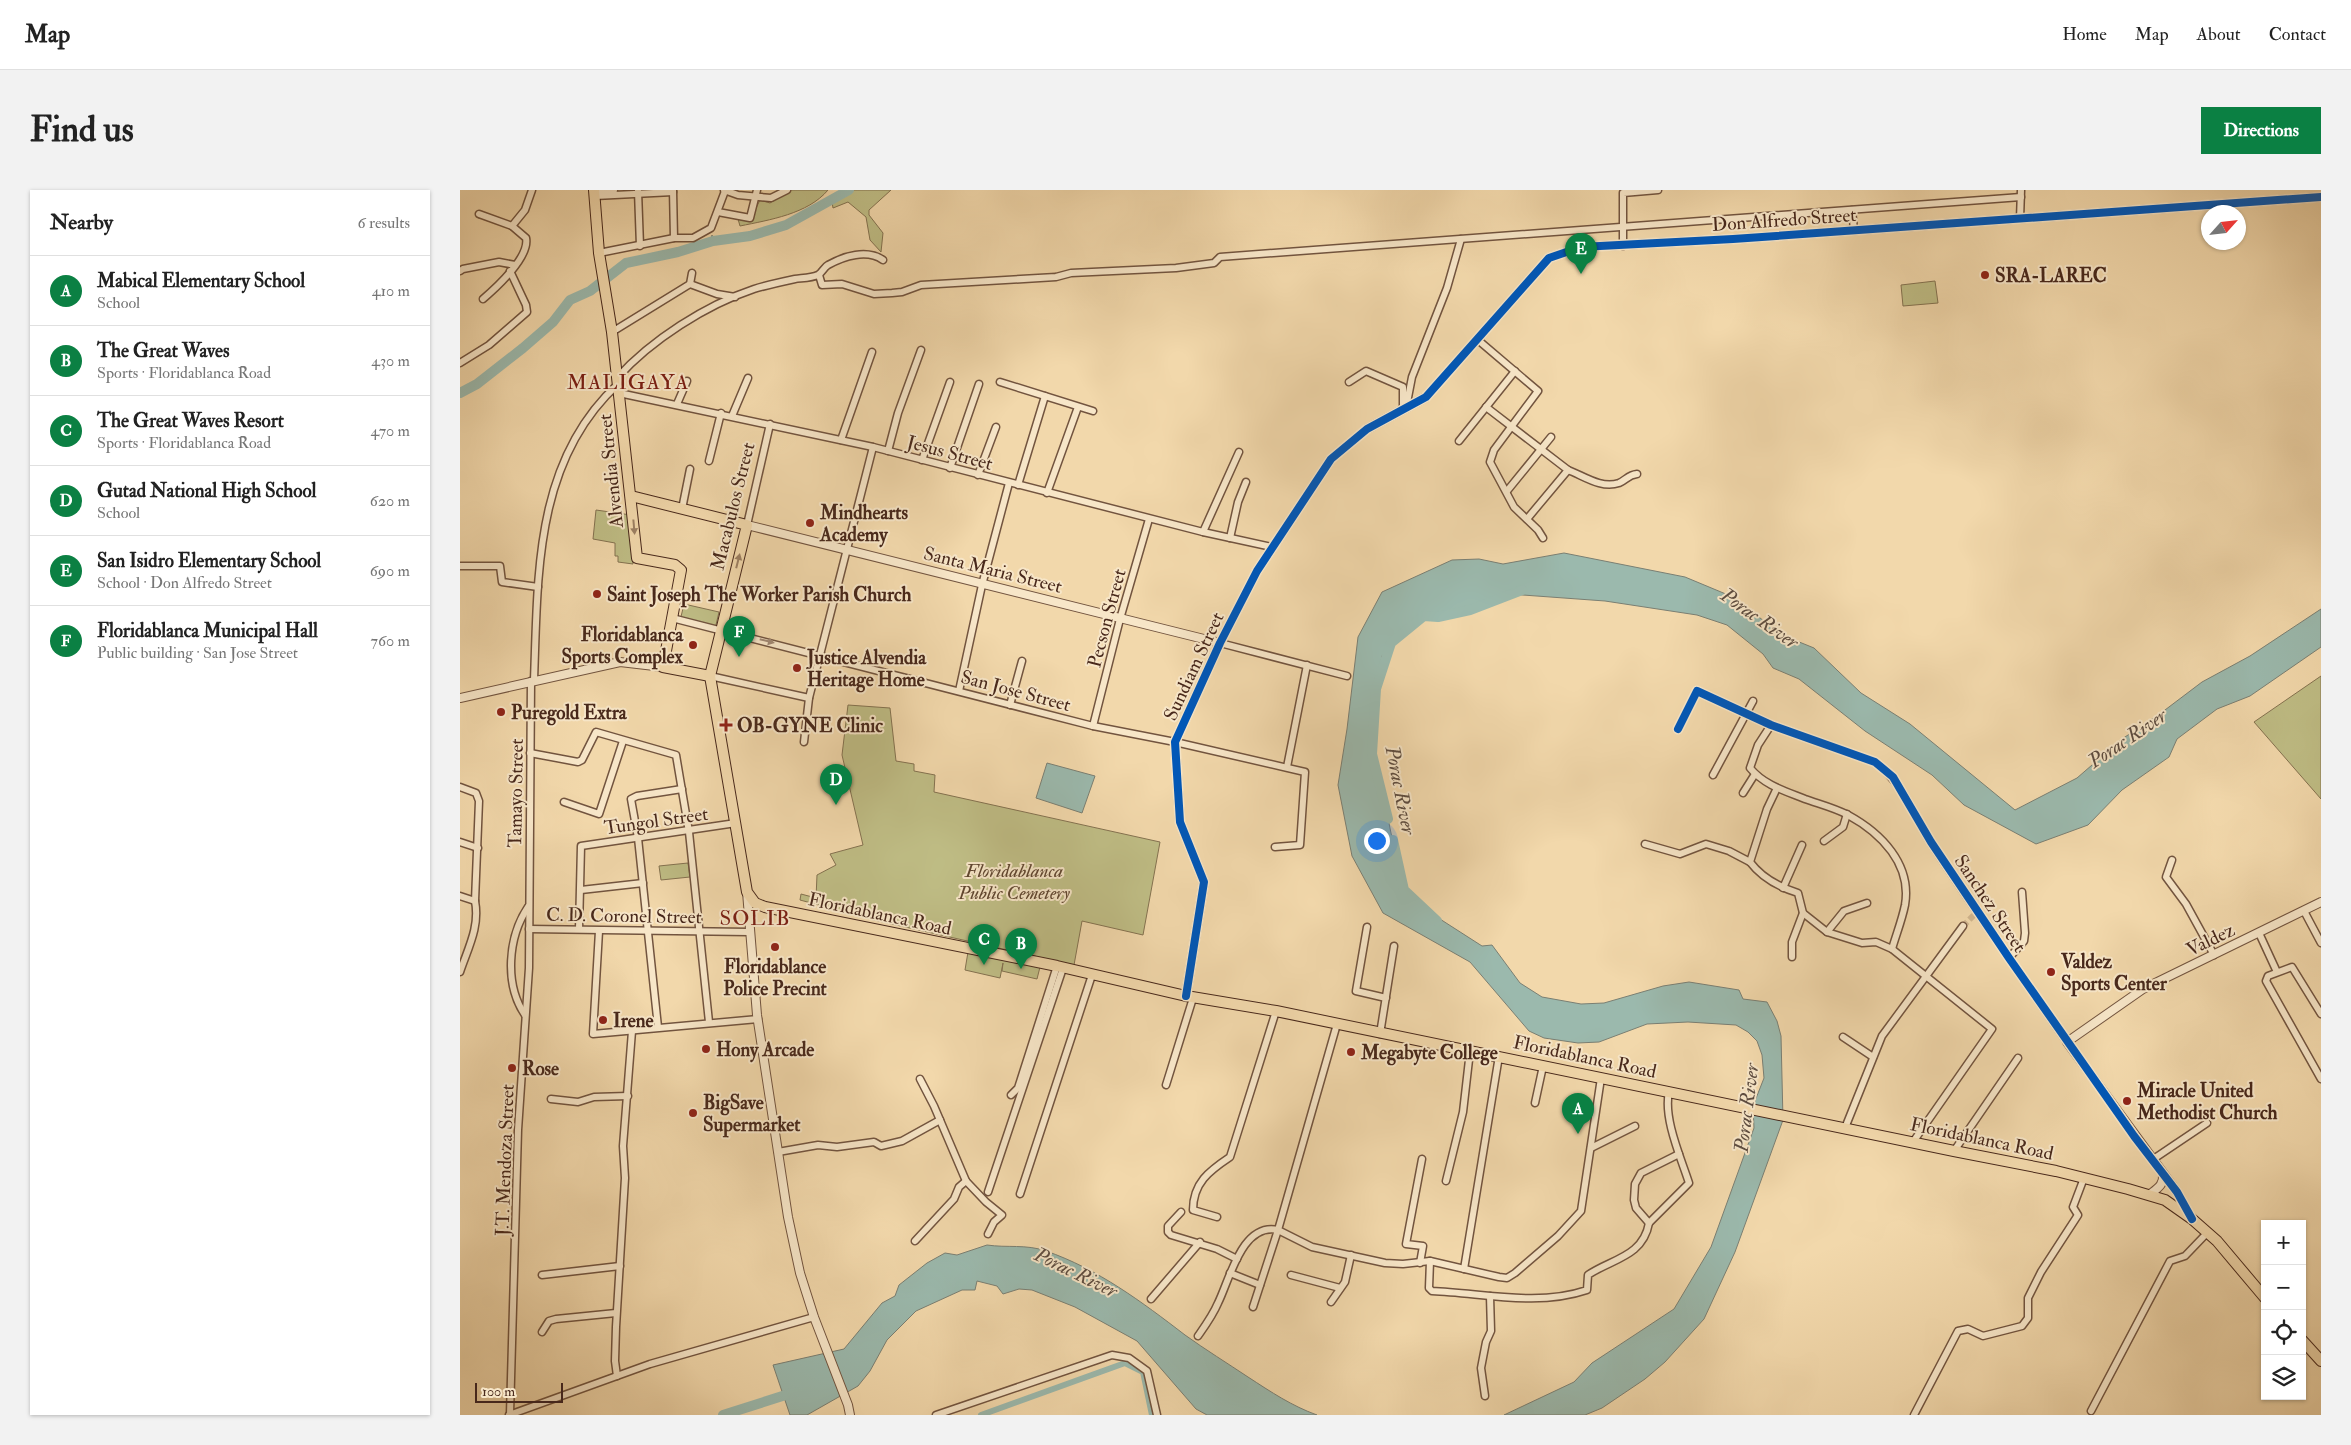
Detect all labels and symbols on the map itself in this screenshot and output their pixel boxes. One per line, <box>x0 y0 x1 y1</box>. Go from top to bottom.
street label: Don Alfredo Street <box>1711 203 1857 237</box>
north arrow <box>2201 205 2246 250</box>
pin: E <box>1565 233 1597 274</box>
place label: SRA-LAREC <box>1995 264 2107 288</box>
marker: SRA-LAREC <box>1979 269 1991 281</box>
district label: MALIGAYA <box>567 369 689 396</box>
street label: Alvendia Street <box>593 413 629 530</box>
street label: Jesus Street <box>903 430 995 476</box>
street label: Macabulos Street <box>705 440 760 573</box>
place label: Mindhearts Academy <box>819 501 908 548</box>
marker: Mindhearts Academy <box>804 517 816 529</box>
one-way arrow <box>630 519 638 535</box>
street label: Santa Maria Street <box>921 541 1064 599</box>
one-way arrow <box>734 553 742 568</box>
street label: Pecson Street <box>1082 566 1132 670</box>
water label: Porac River <box>1715 582 1805 655</box>
place label: Saint Joseph The Worker Parish Church <box>607 583 912 608</box>
marker: Saint Joseph The Worker Parish Church <box>591 588 603 600</box>
street label: Sundiam Street <box>1158 608 1229 724</box>
pin: F <box>723 616 755 657</box>
place label: Floridablanca Sports Complex <box>562 623 684 670</box>
one-way arrow <box>760 638 775 646</box>
marker: Floridablanca Sports Complex <box>687 639 699 651</box>
place label: Justice Alvendia Heritage Home <box>806 646 927 693</box>
marker: Justice Alvendia Heritage Home <box>791 662 803 674</box>
street label: San Jose Street <box>958 665 1073 717</box>
place label: Puregold Extra <box>511 701 628 726</box>
water label: Porac River <box>2082 702 2173 774</box>
marker: Puregold Extra <box>495 706 507 718</box>
place label: OB-GYNE Clinic <box>737 714 883 738</box>
marker: OB-GYNE Clinic <box>719 718 733 732</box>
street label: Tamayo Street <box>503 738 529 848</box>
water label: Porac River <box>1380 743 1422 838</box>
pin: D <box>820 764 852 805</box>
street label: Tungol Street <box>603 802 710 840</box>
your location <box>1364 828 1390 854</box>
street label: Sanchez Street <box>1949 850 2032 957</box>
park label: Floridablanca Public Cemetery <box>957 859 1070 905</box>
street label: Floridablanca Road <box>806 887 954 941</box>
street label: C. D. Coronel Street <box>546 903 702 929</box>
district label: SOLIB <box>719 905 791 932</box>
street label: Valdez <box>2182 918 2239 962</box>
pin: C <box>968 924 1000 965</box>
pin: B <box>1005 928 1037 969</box>
marker: Floridablance Police Precint <box>769 941 781 953</box>
place label: Valdez Sports Center <box>2060 950 2168 997</box>
place label: Floridablance Police Precint <box>723 955 828 1001</box>
marker: Valdez Sports Center <box>2045 966 2057 978</box>
place label: Irene <box>613 1009 653 1033</box>
marker: Irene <box>597 1014 609 1026</box>
street label: Floridablanca Road <box>1511 1030 1659 1084</box>
place label: Hony Arcade <box>716 1038 814 1063</box>
place label: Megabyte College <box>1360 1041 1498 1066</box>
marker: Hony Arcade <box>700 1043 712 1055</box>
marker: Megabyte College <box>1345 1046 1357 1058</box>
place label: Rose <box>522 1057 559 1081</box>
water label: Porac River <box>1729 1061 1765 1155</box>
marker: Rose <box>506 1062 518 1074</box>
place label: Miracle United Methodist Church <box>2136 1079 2278 1125</box>
street label: J.T. Mendoza Street <box>490 1084 520 1237</box>
place label: BigSave Supermarket <box>703 1091 801 1138</box>
pin: A <box>1562 1093 1594 1134</box>
marker: Miracle United Methodist Church <box>2121 1095 2133 1107</box>
marker: BigSave Supermarket <box>687 1107 699 1119</box>
street label: Floridablanca Road <box>1908 1112 2056 1166</box>
water label: Porac River <box>1029 1241 1123 1304</box>
scale bar <box>475 1380 562 1403</box>

